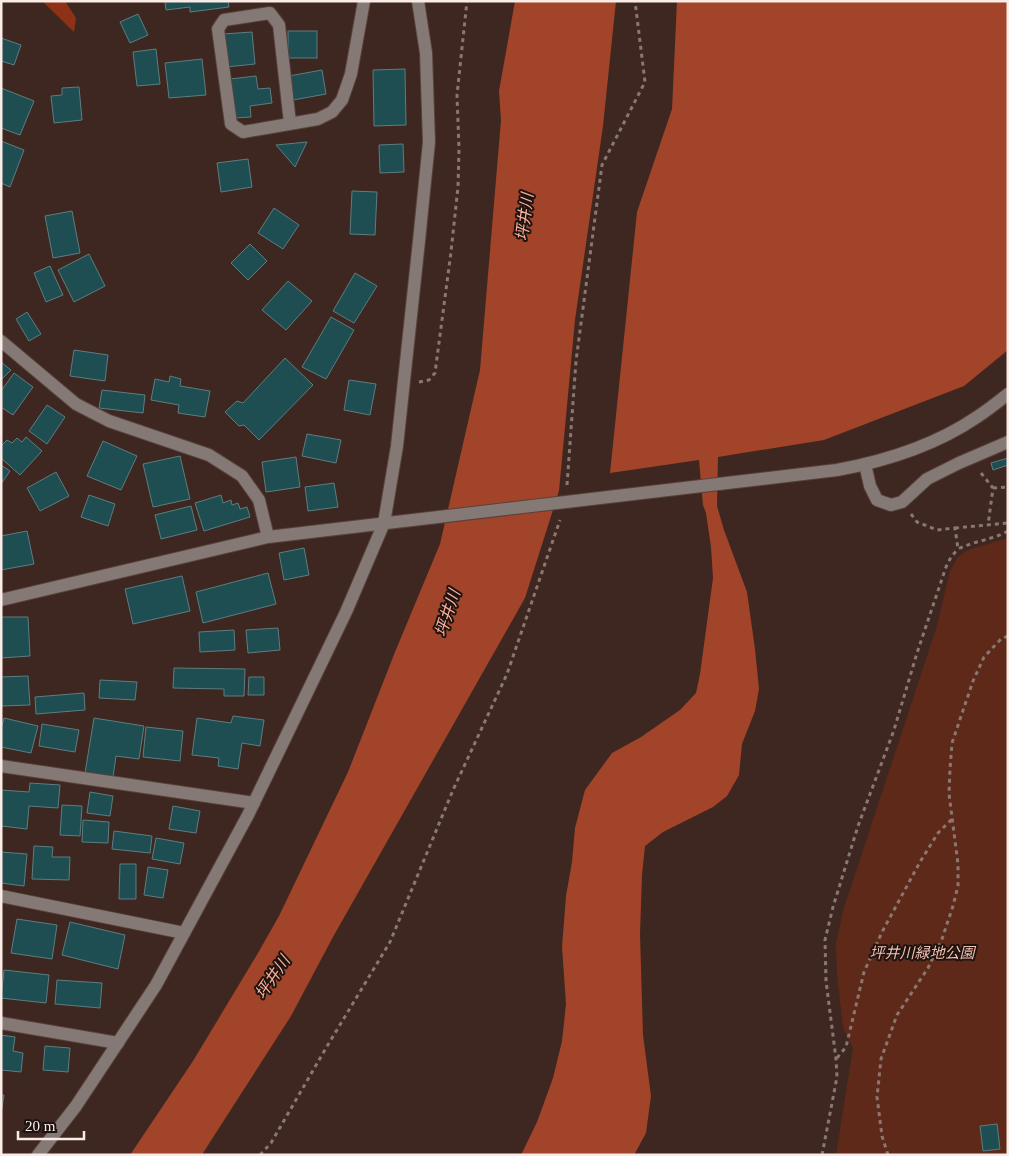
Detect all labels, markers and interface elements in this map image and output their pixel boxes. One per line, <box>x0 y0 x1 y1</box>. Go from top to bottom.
water label: 坪井川 <box>513 190 536 242</box>
water label: 坪井川 <box>432 586 464 639</box>
park label: 坪井川緑地公園 <box>869 945 976 961</box>
water label: 坪井川 <box>252 951 294 1002</box>
scale bar <box>18 1108 84 1140</box>
text: 20 m <box>25 1118 56 1134</box>

